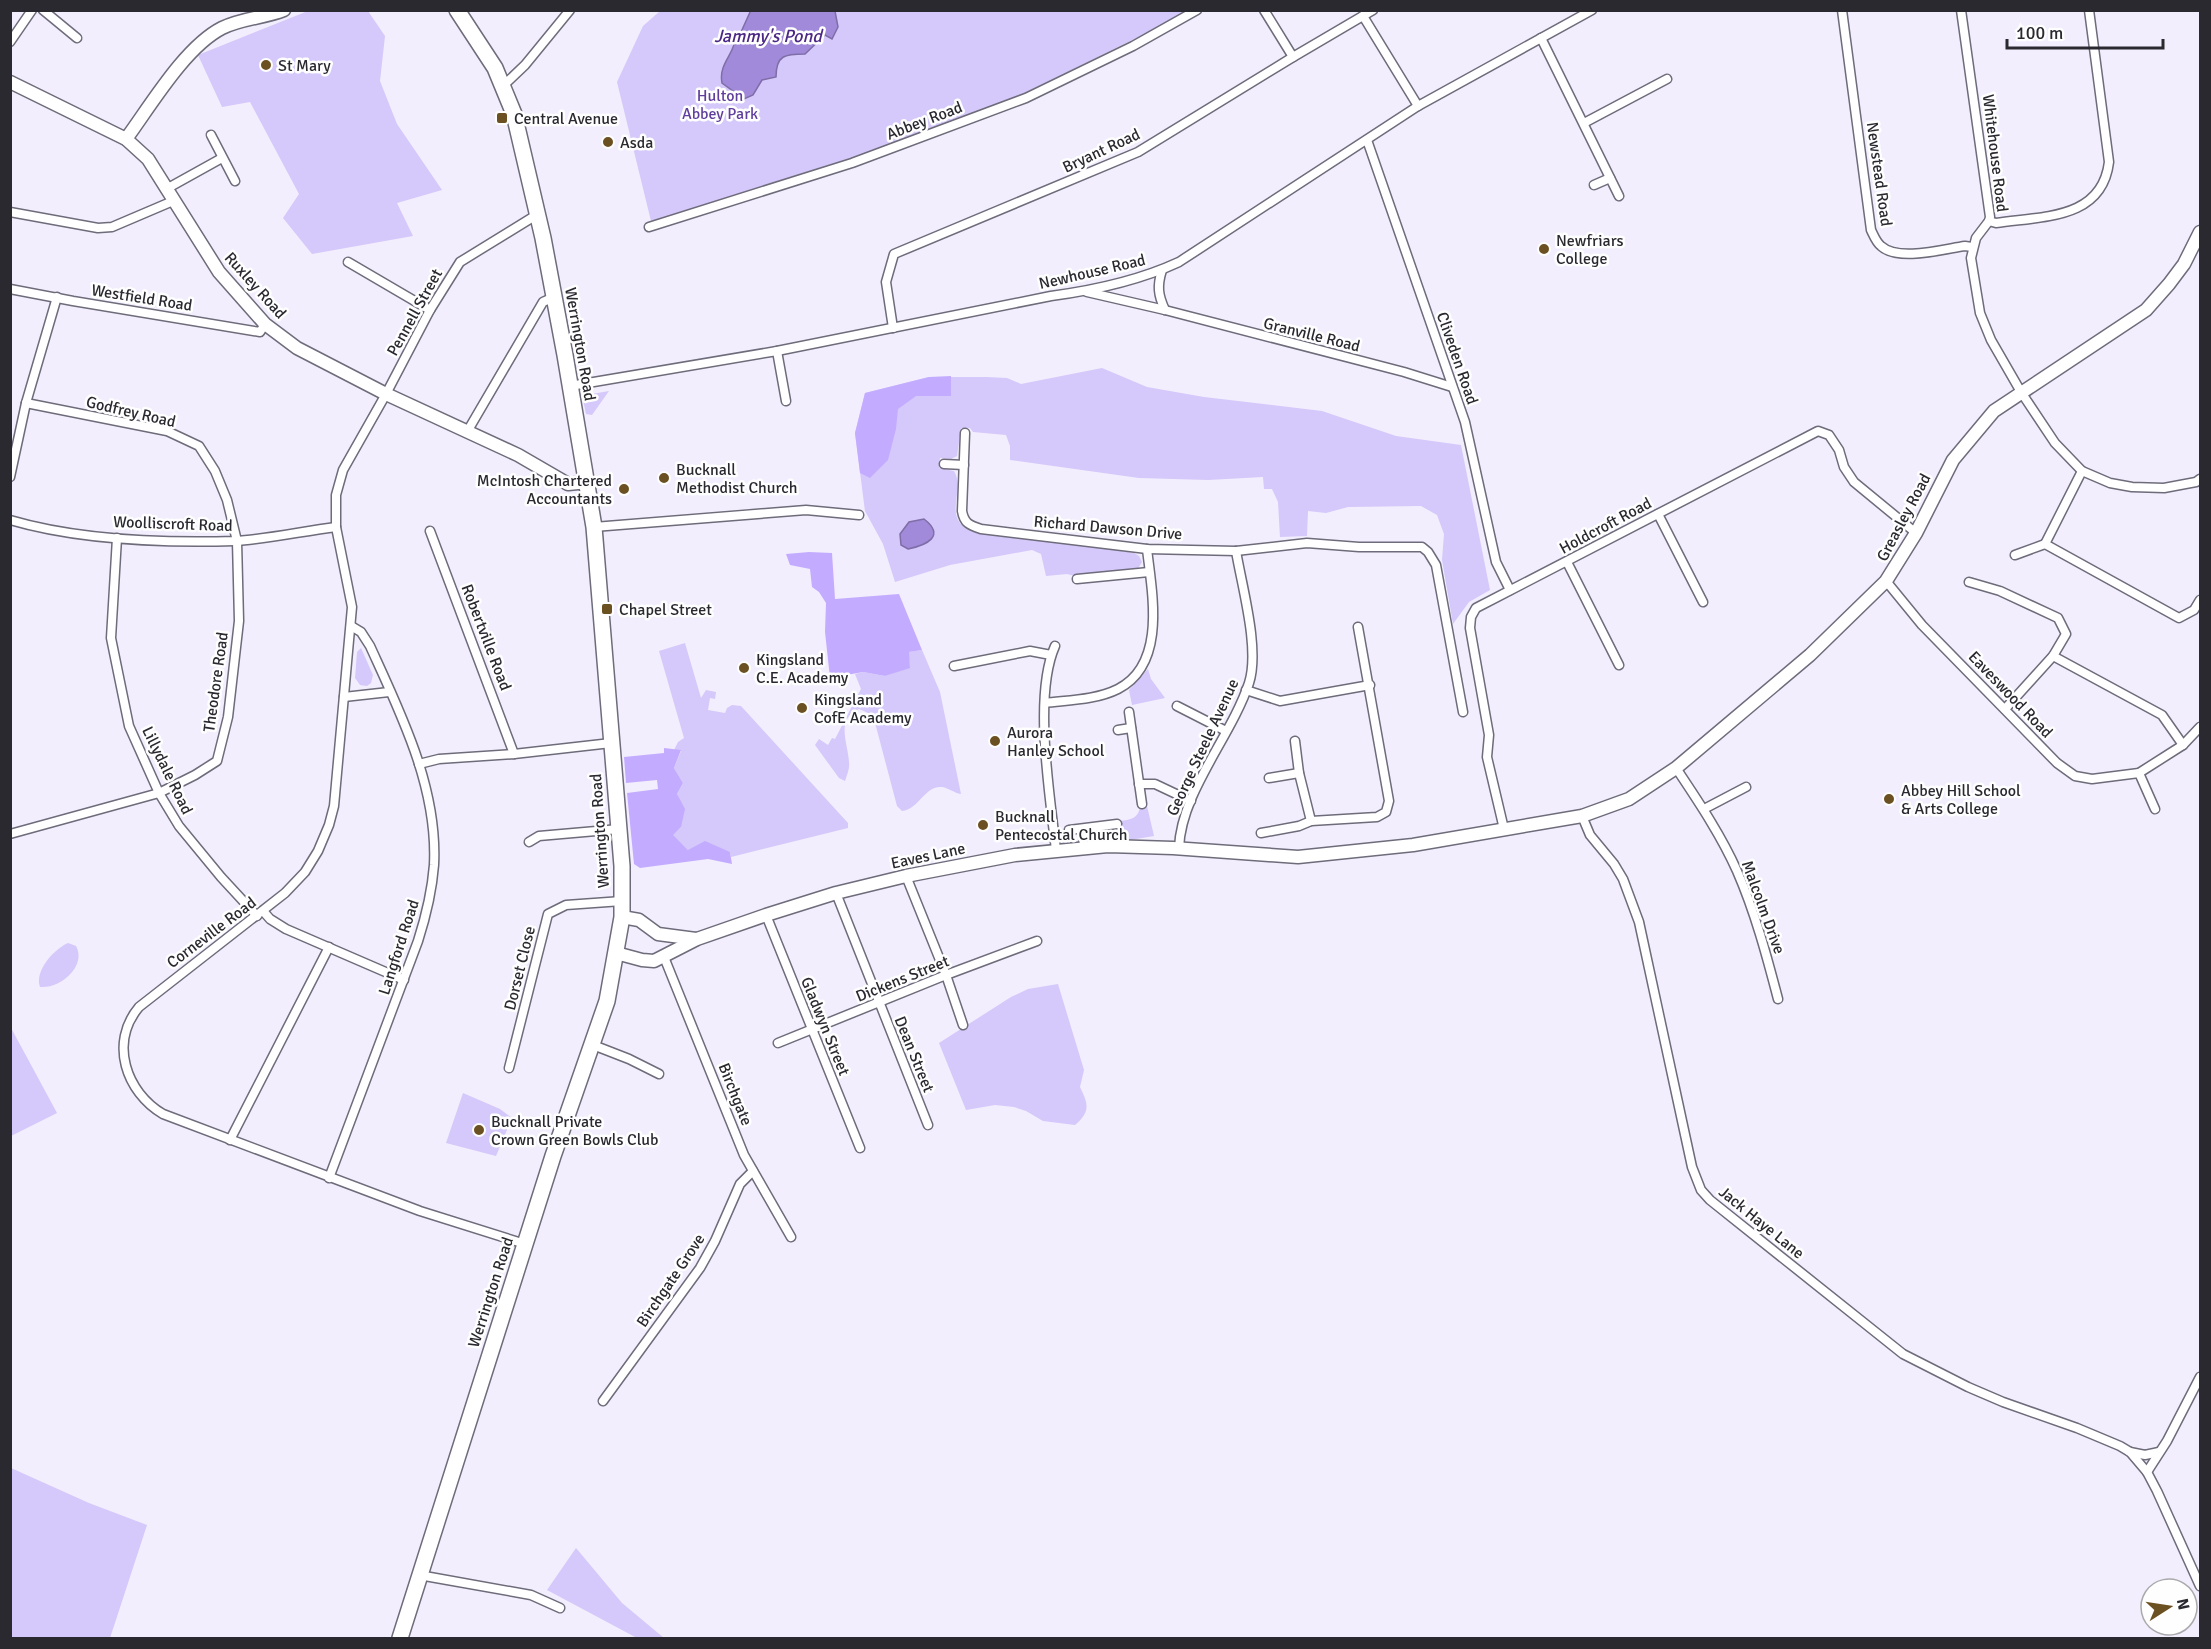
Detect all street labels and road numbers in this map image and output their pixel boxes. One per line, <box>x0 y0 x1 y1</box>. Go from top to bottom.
street label: Whitehouse Road <box>1978 93 2012 213</box>
street label: Abbey Road <box>884 97 965 145</box>
street label: Newstead Road <box>1862 121 1896 228</box>
street label: Bryant Road <box>1059 124 1143 178</box>
street label: Ruxley Road <box>220 248 290 323</box>
street label: Newhouse Road <box>1037 250 1147 294</box>
street label: Pennell Street <box>383 265 447 360</box>
street label: Westfield Road <box>90 280 194 316</box>
street label: Werrington Road <box>560 286 600 402</box>
street label: Cliveden Road <box>1432 309 1482 407</box>
street label: Granville Road <box>1261 313 1362 357</box>
street label: Godfrey Road <box>84 392 178 432</box>
street label: Greasley Road <box>1872 470 1935 565</box>
street label: Holdcroft Road <box>1556 493 1655 559</box>
street label: Woolliscroft Road <box>113 512 233 536</box>
street label: Richard Dawson Drive <box>1033 512 1183 544</box>
street label: Robertville Road <box>457 581 516 693</box>
street label: Theodore Road <box>199 631 233 734</box>
street label: Eaveswood Road <box>1964 647 2057 742</box>
street label: George Steele Avenue <box>1162 676 1243 819</box>
street label: Lillydale Road <box>137 723 197 818</box>
street label: Werrington Road <box>586 773 614 889</box>
street label: Eaves Lane <box>889 838 967 874</box>
street label: Malcolm Drive <box>1737 858 1789 957</box>
street label: Corneville Road <box>163 893 260 973</box>
street label: Langford Road <box>374 897 424 997</box>
street label: Dorset Close <box>500 924 540 1012</box>
street label: Dickens Street <box>853 951 952 1007</box>
street label: Gladwyn Street <box>796 974 854 1079</box>
street label: Dean Street <box>890 1013 939 1096</box>
street label: Birchgate <box>713 1060 757 1129</box>
street label: Jack Haye Lane <box>1714 1182 1808 1263</box>
street label: Birchgate Grove <box>632 1230 709 1331</box>
street label: Werrington Road <box>464 1235 518 1350</box>

